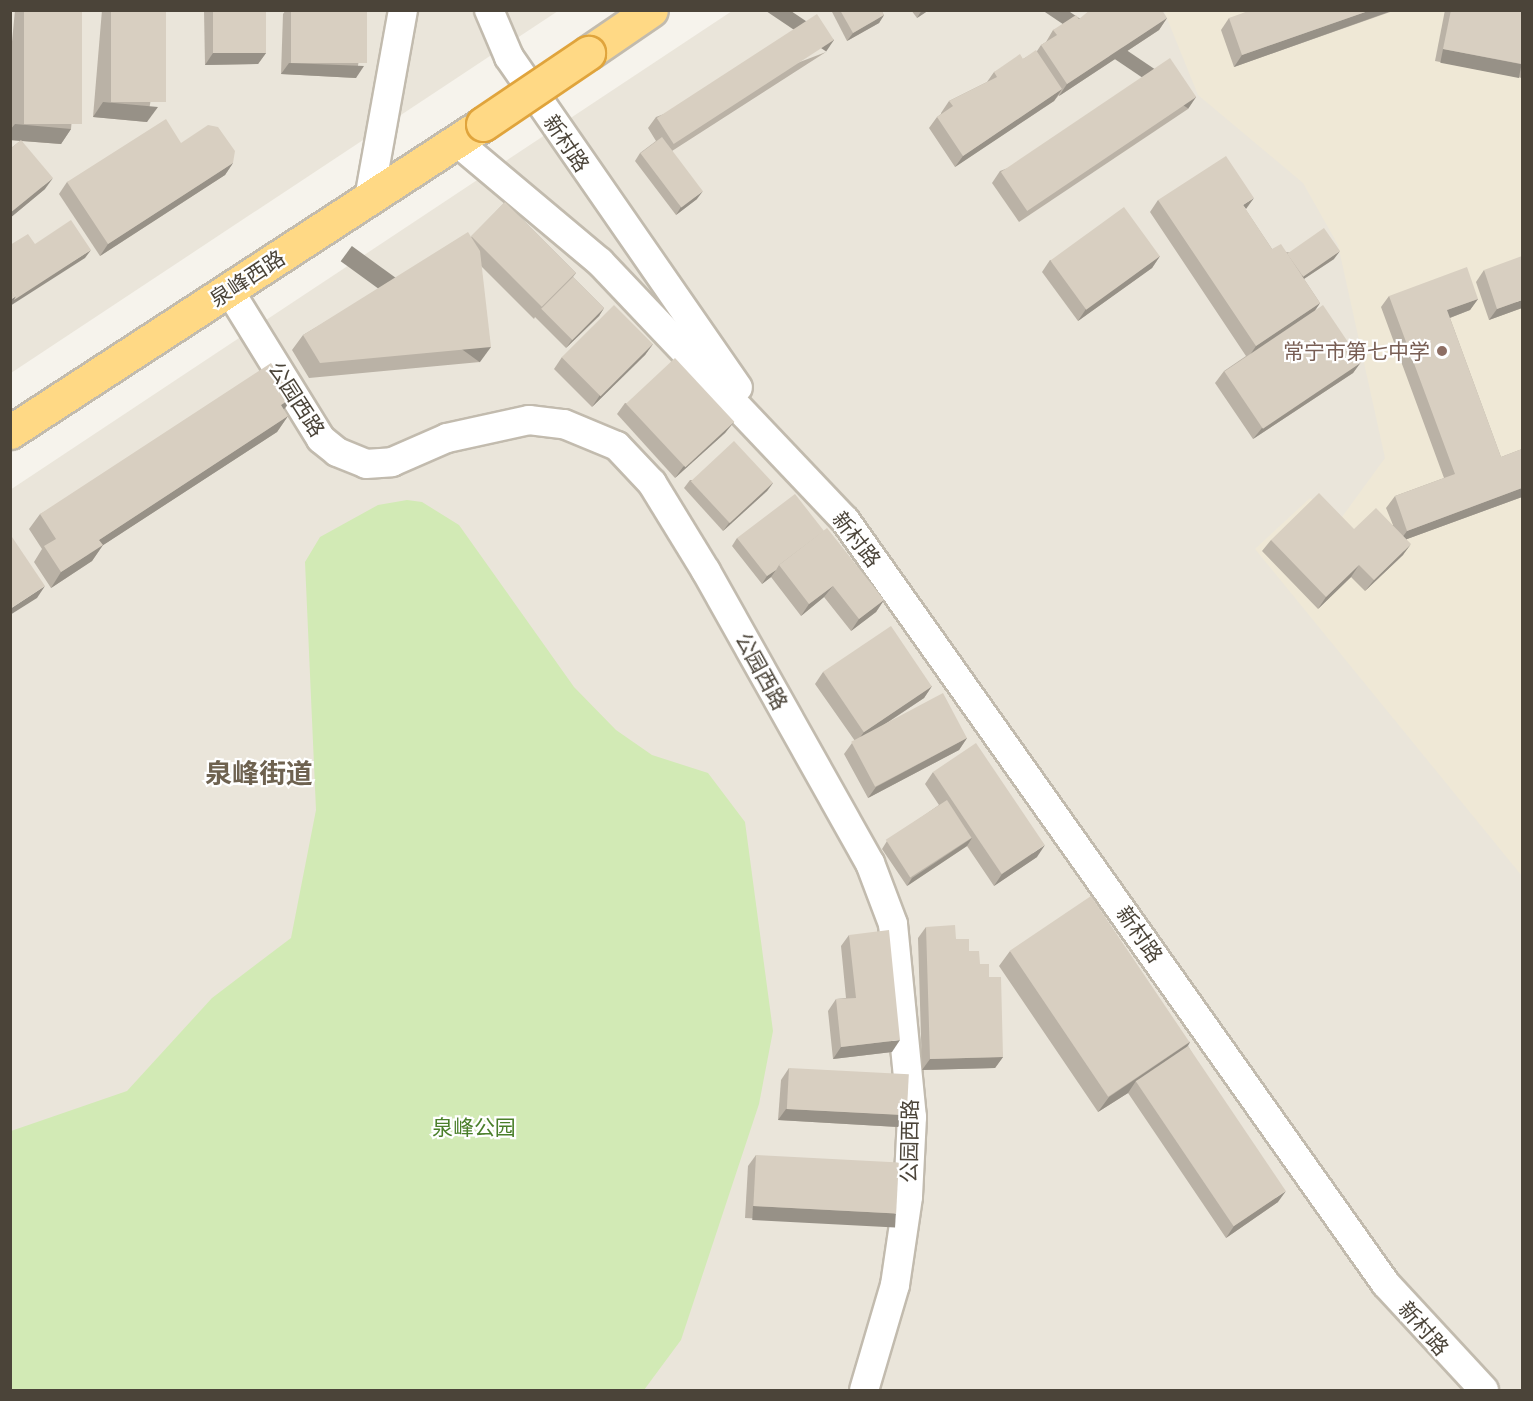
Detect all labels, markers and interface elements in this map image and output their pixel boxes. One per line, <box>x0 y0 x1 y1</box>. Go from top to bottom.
street label: 新村路 <box>539 110 595 176</box>
street label: 泉峰西路 <box>205 245 289 311</box>
place label: 常宁市第七中学 <box>1283 338 1430 364</box>
marker: 常宁市第七中学 <box>1435 344 1449 358</box>
street label: 公园西路 <box>264 357 330 441</box>
street label: 新村路 <box>828 506 886 572</box>
street label: 公园西路 <box>731 628 793 714</box>
district label: 泉峰街道 <box>205 757 313 789</box>
street label: 新村路 <box>1112 901 1168 967</box>
street label: 公园西路 <box>896 1099 922 1183</box>
park label: 泉峰公园 <box>432 1114 516 1140</box>
street label: 新村路 <box>1394 1296 1454 1360</box>

